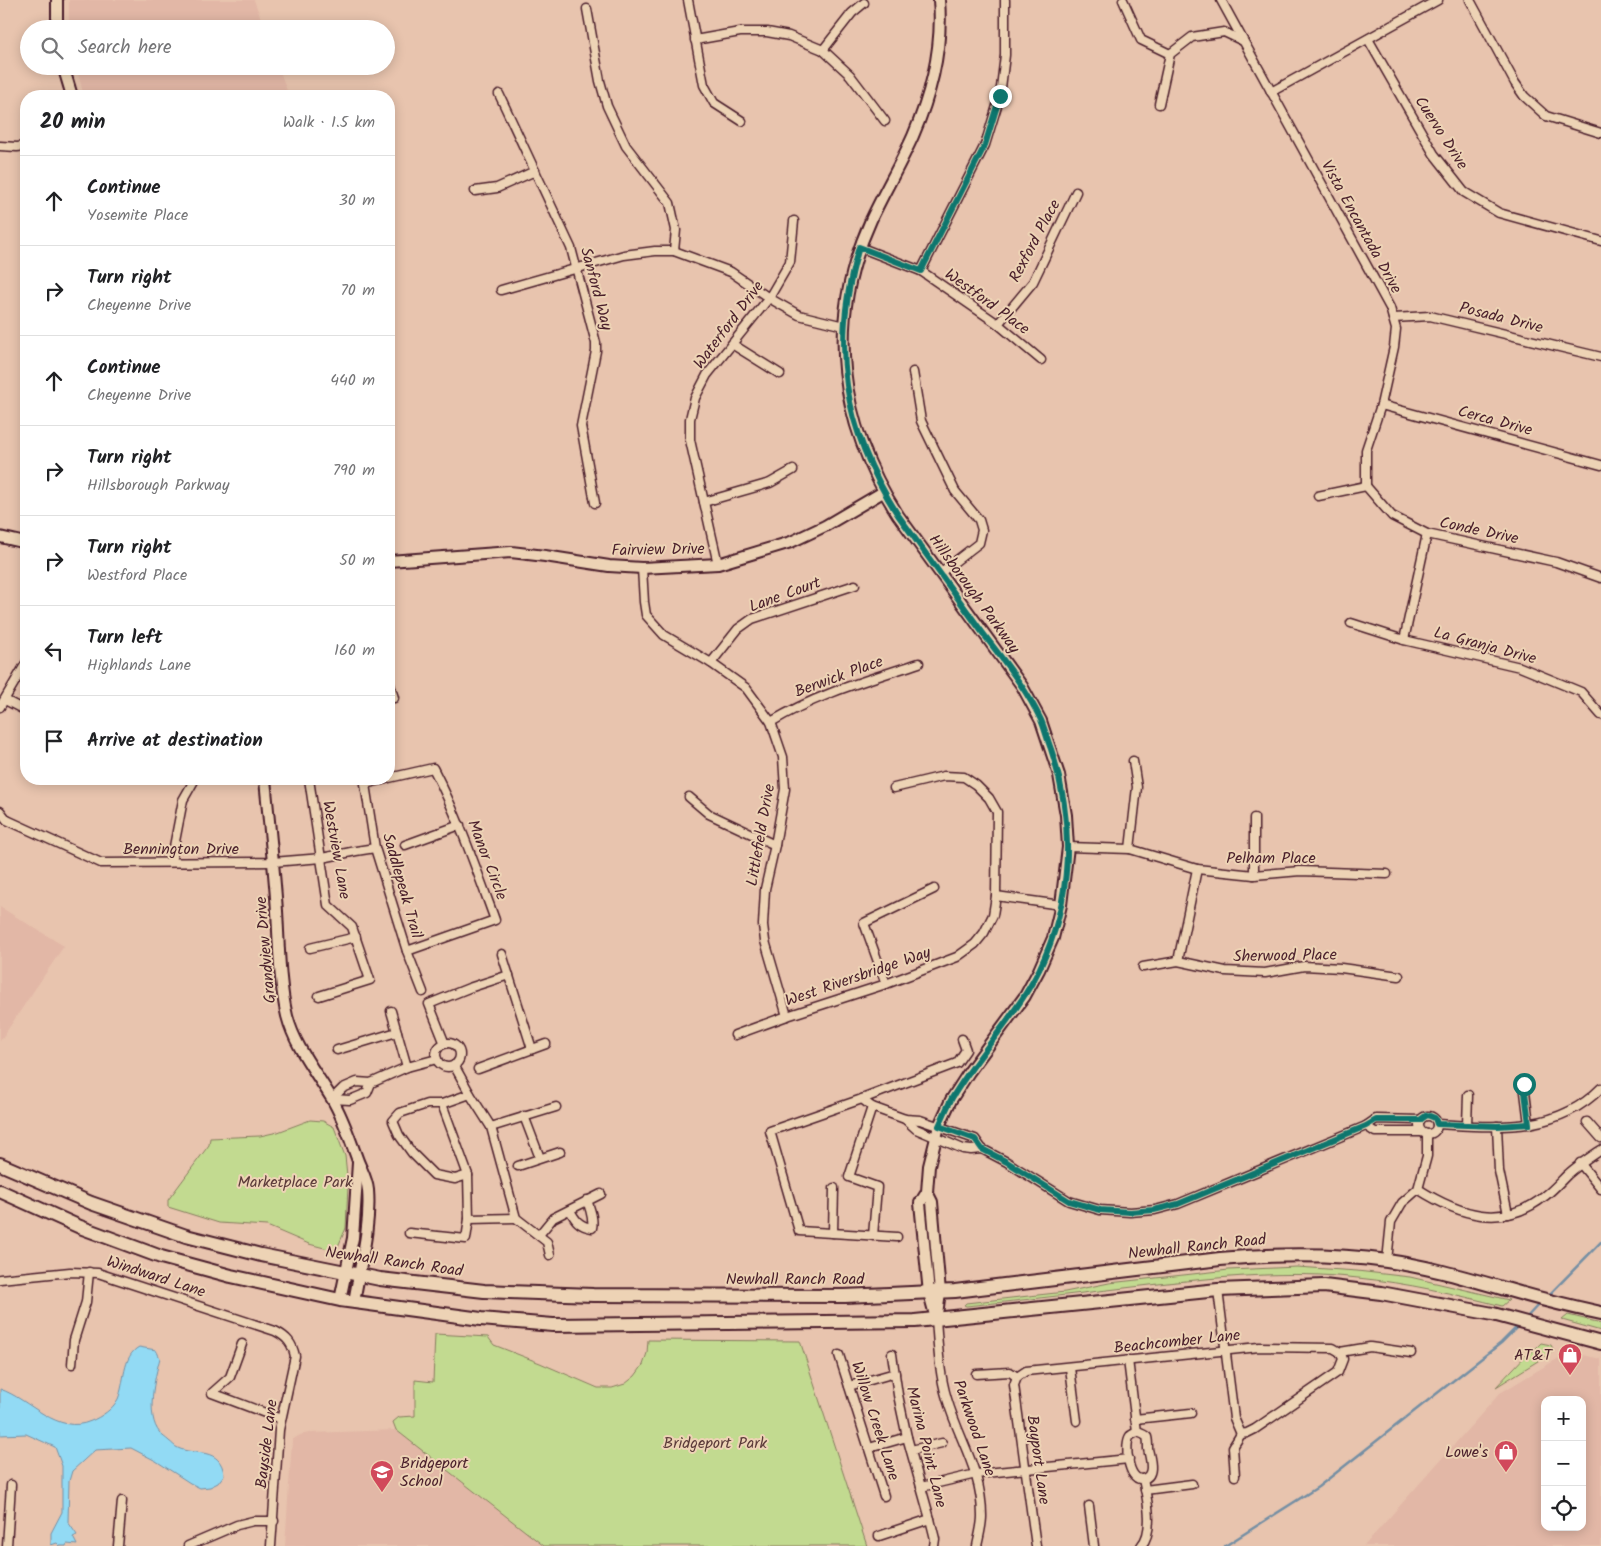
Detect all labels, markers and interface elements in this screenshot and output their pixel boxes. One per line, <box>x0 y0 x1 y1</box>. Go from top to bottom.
search box <box>20 20 395 75</box>
text: Search here <box>78 33 172 63</box>
icon: search <box>38 34 66 62</box>
route end <box>989 85 1012 108</box>
street label: Cuervo Drive <box>1408 91 1474 175</box>
text: 20 min <box>40 106 105 139</box>
text: Walk · 1.5 km <box>283 110 375 135</box>
street label: Vista Encantada Drive <box>1314 156 1408 298</box>
text: Continue <box>87 173 160 203</box>
icon: ahead <box>40 187 68 215</box>
text: 30 m <box>339 188 375 213</box>
street label: Rexford Place <box>1003 195 1067 287</box>
text: Yosemite Place <box>87 203 188 228</box>
street label: Sanford Way <box>573 245 619 334</box>
street label: Westford Place <box>939 262 1035 342</box>
text: Turn right <box>87 263 172 293</box>
street label: Waterford Drive <box>687 276 771 374</box>
icon: right <box>40 277 68 305</box>
text: 70 m <box>340 278 375 303</box>
text: Cheyenne Drive <box>87 293 191 318</box>
street label: Posada Drive <box>1456 296 1546 340</box>
text: Continue <box>87 353 160 383</box>
icon: ahead <box>40 367 68 395</box>
text: 440 m <box>330 368 375 393</box>
text: Cheyenne Drive <box>87 383 191 408</box>
street label: Cerca Drive <box>1455 399 1535 443</box>
text: Turn right <box>87 443 172 473</box>
icon: right <box>40 457 68 485</box>
text: 790 m <box>333 458 375 483</box>
text: Hillsborough Parkway <box>87 473 229 498</box>
street label: Conde Drive <box>1437 510 1521 552</box>
street label: Hillsborough Parkway <box>922 529 1026 659</box>
text: Turn right <box>87 533 172 563</box>
street label: Fairview Drive <box>611 537 705 563</box>
icon: right <box>40 547 68 575</box>
text: 50 m <box>339 548 375 573</box>
text: Westford Place <box>87 563 187 588</box>
street label: Lane Court <box>746 570 825 619</box>
street label: La Granja Drive <box>1431 620 1539 672</box>
text: Turn left <box>87 623 162 653</box>
icon: left <box>40 637 68 665</box>
text: 160 m <box>334 638 375 663</box>
street label: Berwick Place <box>791 649 887 705</box>
text: Highlands Lane <box>87 653 191 678</box>
text: Arrive at destination <box>87 726 263 756</box>
icon: arrive <box>40 727 68 755</box>
street label: Littlefield Drive <box>740 782 782 888</box>
street label: Westview Lane <box>315 799 357 901</box>
street label: Manor Circle <box>460 816 514 904</box>
street label: Saddlepeak Trail <box>375 830 429 942</box>
street label: Bennington Drive <box>123 837 239 862</box>
street label: Pelham Place <box>1226 846 1316 871</box>
street label: Grandview Drive <box>249 895 283 1005</box>
street label: West Riversbridge Way <box>782 940 935 1014</box>
street label: Sherwood Place <box>1233 943 1337 969</box>
route start <box>1513 1073 1536 1096</box>
park label: Marketplace Park <box>237 1170 353 1195</box>
street label: Newhall Ranch Road <box>1127 1227 1268 1267</box>
street label: Newhall Ranch Road <box>324 1240 465 1284</box>
street label: Windward Lane <box>103 1249 209 1305</box>
street label: Newhall Ranch Road <box>726 1267 865 1292</box>
street label: Beachcomber Lane <box>1113 1323 1241 1361</box>
shop icon: AT&T <box>1557 1342 1583 1376</box>
place label: AT&T <box>1514 1343 1553 1368</box>
street label: Willow Creek Lane <box>844 1358 906 1484</box>
street label: Parkwood Lane <box>946 1376 1002 1480</box>
street label: Marina Point Lane <box>899 1384 953 1510</box>
map controls <box>1541 1396 1586 1531</box>
button: + <box>1541 1396 1586 1441</box>
street label: Bayside Lane <box>249 1398 285 1490</box>
street label: Bayport Lane <box>1019 1414 1057 1506</box>
park label: Bridgeport Park <box>663 1431 767 1456</box>
shop icon: Lowe's <box>1493 1439 1519 1473</box>
place label: Lowe's <box>1445 1440 1488 1465</box>
button: − <box>1541 1441 1586 1486</box>
place label: Bridgeport School <box>400 1451 469 1494</box>
school or university icon: Bridgeport School <box>369 1459 395 1493</box>
button: locate <box>1541 1486 1586 1531</box>

